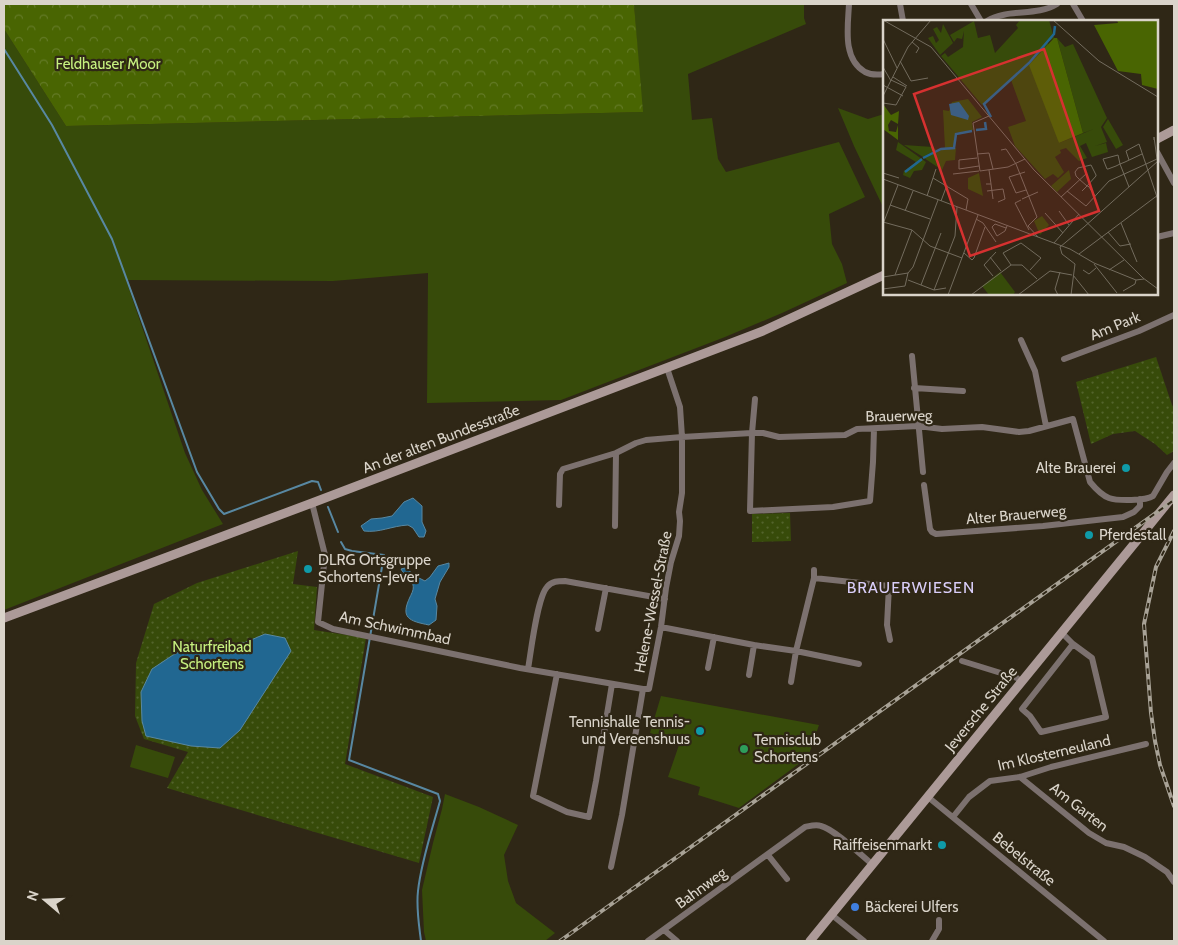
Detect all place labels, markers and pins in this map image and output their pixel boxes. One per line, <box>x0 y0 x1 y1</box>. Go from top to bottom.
place label: Alte Brauerei <box>1036 459 1116 477</box>
marker: Alte Brauerei <box>1120 462 1132 474</box>
place label: Pferdestall <box>1099 526 1167 544</box>
marker: Pferdestall <box>1083 529 1095 541</box>
place label: DLRG Ortsgruppe Schortens-Jever <box>318 551 431 586</box>
marker: DLRG Ortsgruppe Schortens-Jever <box>302 563 314 575</box>
place label: Tennishalle Tennis- und Vereenshuus <box>569 713 690 748</box>
marker: Tennishalle Tennis- und Vereenshuus <box>694 725 706 737</box>
place label: Tennisclub Schortens <box>754 731 821 766</box>
marker: Tennisclub Schortens <box>738 743 750 755</box>
place label: Raiffeisenmarkt <box>833 836 932 854</box>
marker: Raiffeisenmarkt <box>936 839 948 851</box>
place label: Bäckerei Ulfers <box>865 898 958 916</box>
marker: Bäckerei Ulfers <box>849 901 861 913</box>

